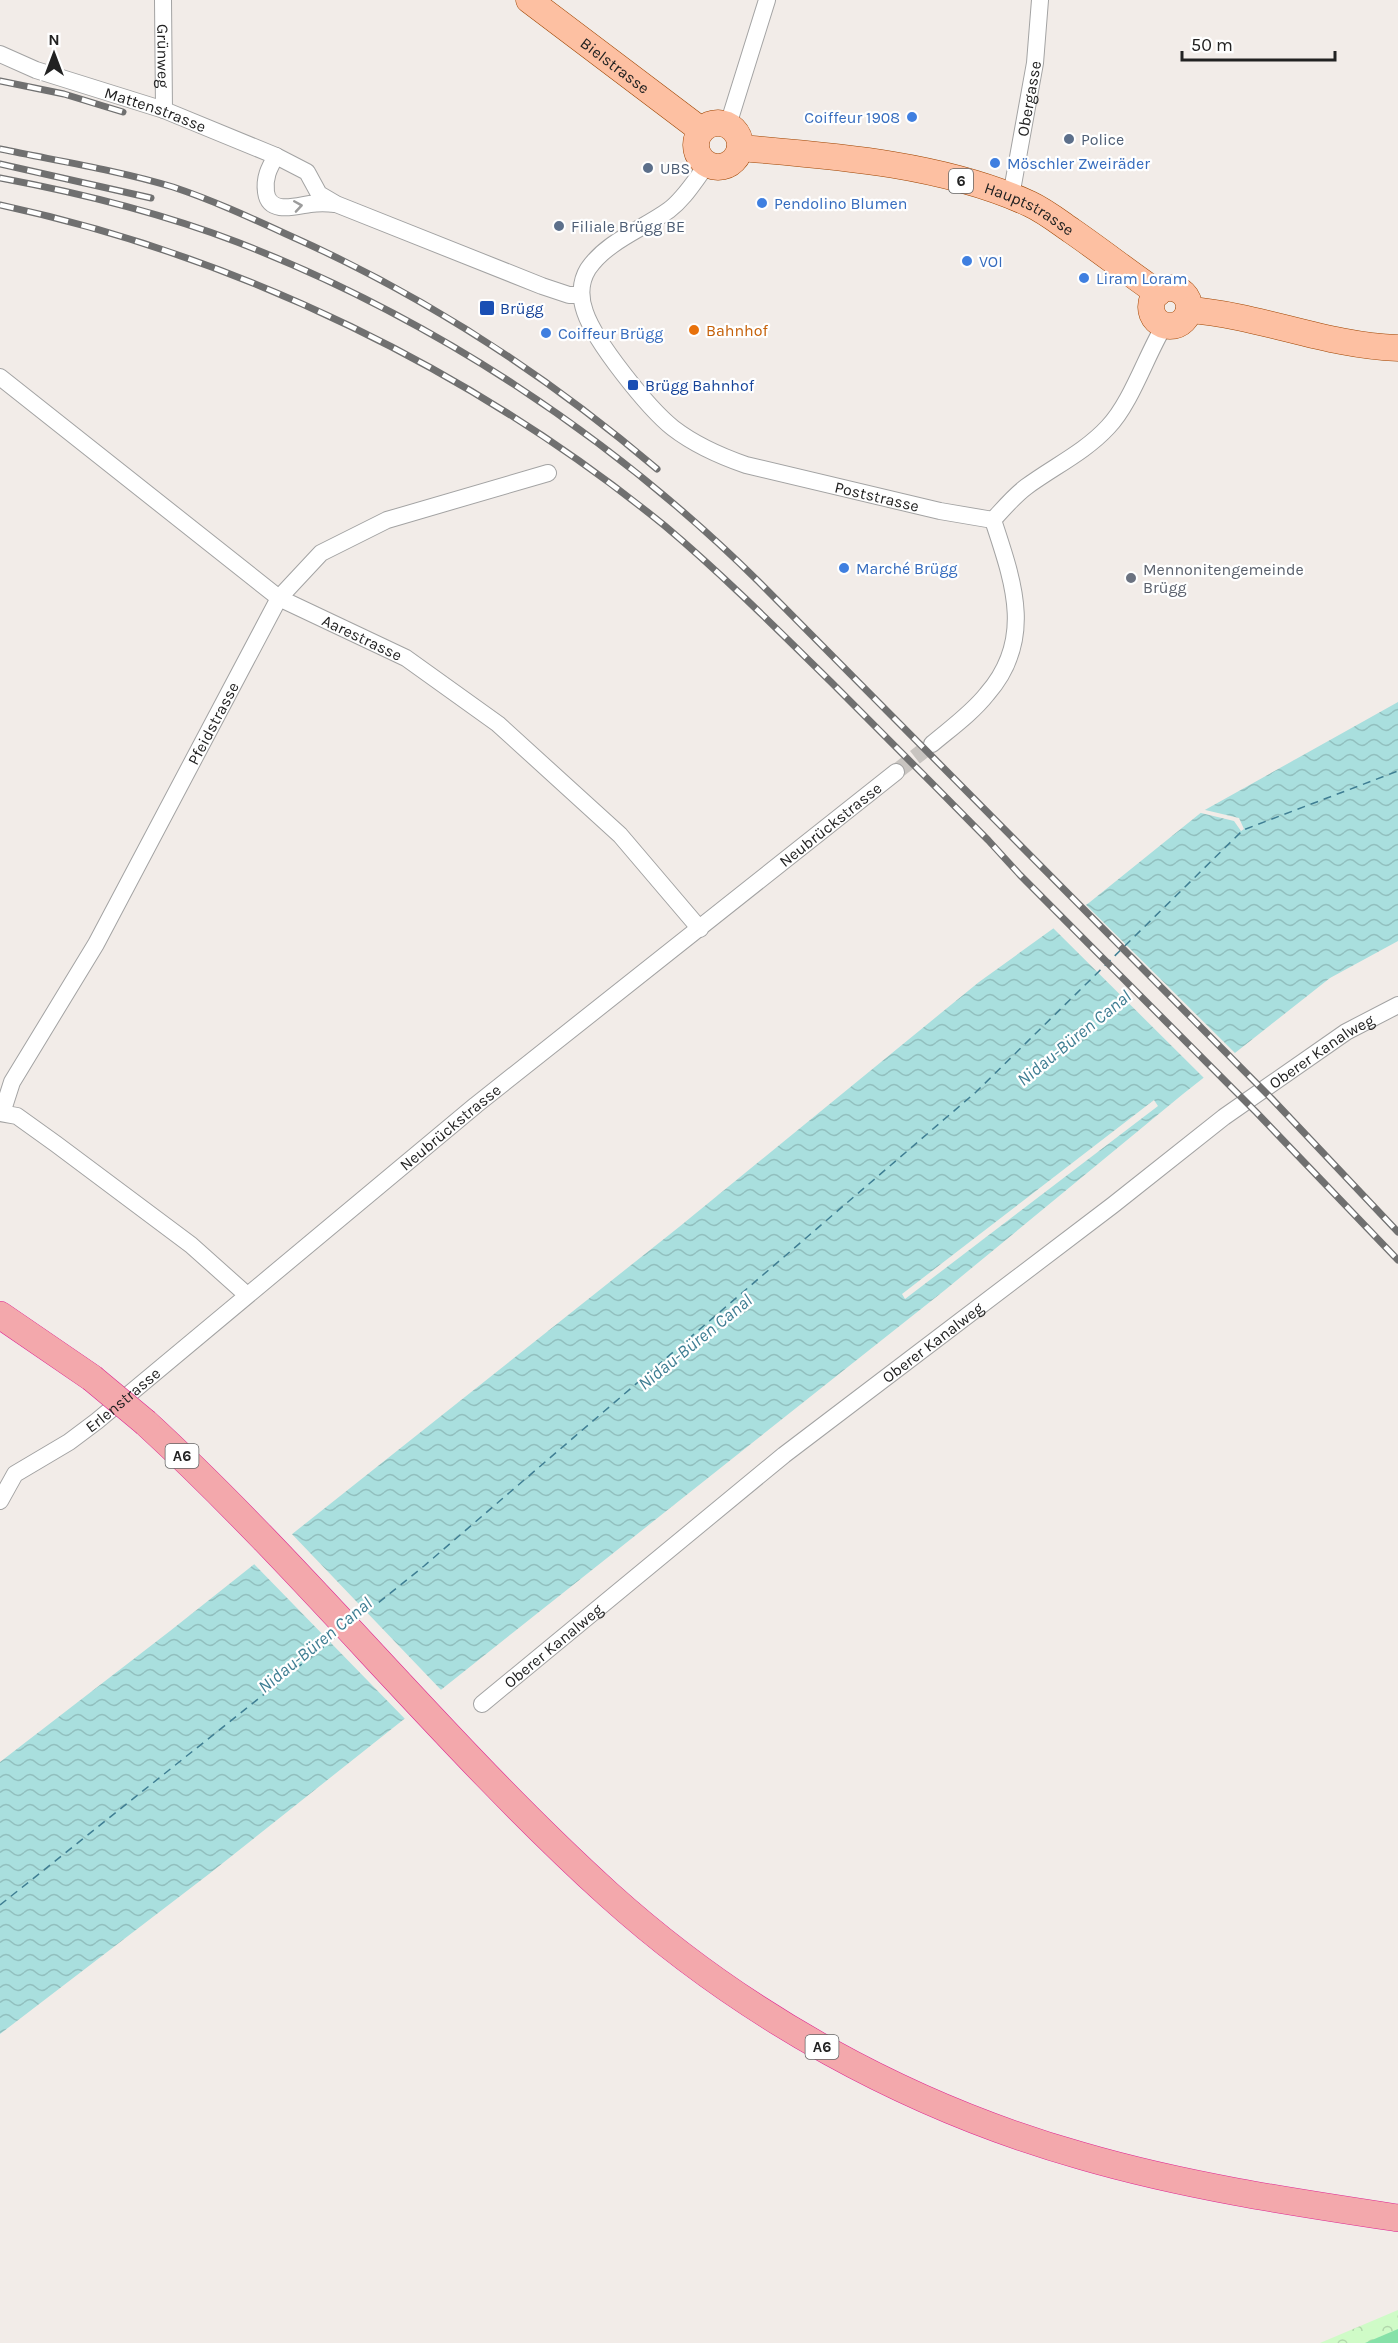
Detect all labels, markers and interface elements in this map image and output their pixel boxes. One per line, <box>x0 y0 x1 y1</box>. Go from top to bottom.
north arrow <box>24 24 84 84</box>
street label: Grünweg <box>154 24 173 88</box>
scale bar <box>1182 24 1335 62</box>
text: N <box>48 30 60 49</box>
street label: Bielstrasse <box>577 33 653 97</box>
text: 50 m <box>1191 34 1233 56</box>
street label: Obergasse <box>1012 59 1045 138</box>
street label: Mattenstrasse <box>102 83 209 136</box>
place label: Coiffeur 1908 <box>804 108 900 127</box>
marker: Coiffeur 1908 <box>905 110 919 124</box>
place label: Police <box>1081 130 1124 149</box>
marker: Police <box>1062 132 1076 146</box>
place label: Möschler Zweiräder <box>1007 154 1150 173</box>
marker: Möschler Zweiräder <box>988 156 1002 170</box>
place label: UBS <box>660 159 690 178</box>
marker: UBS <box>641 161 655 175</box>
road number: 6 <box>949 169 973 193</box>
street label: Hauptstrasse <box>982 178 1078 239</box>
place label: Pendolino Blumen <box>774 194 907 213</box>
marker: Pendolino Blumen <box>755 196 769 210</box>
one-way arrow <box>293 200 303 213</box>
place label: Filiale Brügg BE <box>571 217 685 236</box>
marker: Filiale Brügg BE <box>552 219 566 233</box>
place label: VOI <box>979 252 1003 271</box>
marker: VOI <box>960 254 974 268</box>
place label: Liram Loram <box>1096 269 1187 288</box>
marker: Liram Loram <box>1077 271 1091 285</box>
marker: Brügg <box>478 299 496 317</box>
place label: Brügg <box>500 299 543 318</box>
place label: Bahnhof <box>706 321 768 340</box>
marker: Bahnhof <box>687 323 701 337</box>
place label: Coiffeur Brügg <box>558 324 663 343</box>
marker: Coiffeur Brügg <box>539 326 553 340</box>
place label: Brügg Bahnhof <box>645 376 755 395</box>
marker: Brügg Bahnhof <box>626 378 640 392</box>
street label: Poststrasse <box>833 477 921 515</box>
place label: Marché Brügg <box>856 559 958 578</box>
place label: Mennonitengemeinde Brügg <box>1143 560 1304 597</box>
marker: Marché Brügg <box>837 561 851 575</box>
marker: Mennonitengemeinde Brügg <box>1124 571 1138 585</box>
street label: Aarestrasse <box>319 610 405 664</box>
street label: Pfeidstrasse <box>183 678 242 768</box>
street label: Neubrückstrasse <box>775 778 885 871</box>
water label: Nidau-Büren Canal <box>1012 985 1136 1091</box>
street label: Oberer Kanalweg <box>1265 1010 1377 1092</box>
street label: Neubrückstrasse <box>396 1080 504 1174</box>
water label: Nidau-Büren Canal <box>633 1289 757 1395</box>
street label: Oberer Kanalweg <box>878 1298 987 1387</box>
street label: Erlenstrasse <box>81 1363 164 1436</box>
road number: A6 <box>166 1444 198 1468</box>
water label: Nidau-Büren Canal <box>253 1592 377 1698</box>
street label: Oberer Kanalweg <box>500 1599 606 1692</box>
road number: A6 <box>806 2035 838 2059</box>

